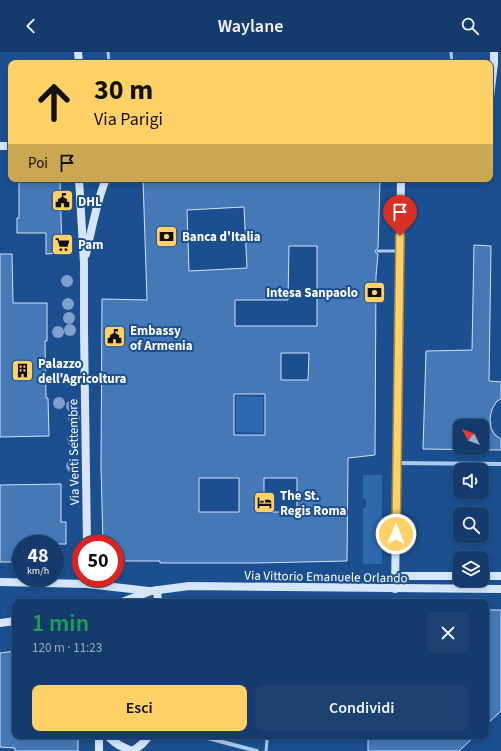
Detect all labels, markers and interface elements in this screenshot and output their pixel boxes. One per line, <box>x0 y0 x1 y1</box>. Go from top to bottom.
text: Waylane <box>218 14 283 39</box>
icon: back <box>20 15 42 37</box>
icon: search <box>459 15 481 37</box>
text: 30 m <box>94 70 153 110</box>
icon: ahead <box>28 76 80 128</box>
text: Via Parigi <box>94 107 163 132</box>
icon: arrive <box>56 152 78 174</box>
text: Poi <box>28 153 48 174</box>
public building icon: DHL <box>49 188 75 214</box>
place label: DHL <box>78 193 102 211</box>
pin <box>383 195 417 236</box>
icon: arrive <box>389 201 411 223</box>
bank icon: Banca d'Italia <box>153 223 179 249</box>
place label: Banca d'Italia <box>182 228 261 246</box>
supermarket icon: Pam <box>50 231 76 257</box>
place label: Pam <box>78 236 103 254</box>
bank icon: Intesa Sanpaolo <box>361 279 387 305</box>
place label: Intesa Sanpaolo <box>266 284 358 302</box>
place label: Embassy of Armenia <box>130 322 193 355</box>
public building icon: Embassy of Armenia <box>102 324 128 350</box>
place label: Palazzo dell'Agricoltura <box>38 355 127 388</box>
building icon: Palazzo dell'Agricoltura <box>10 357 36 383</box>
street label: Via Venti Settembre <box>64 399 84 505</box>
north arrow <box>453 419 489 455</box>
map controls <box>453 419 489 587</box>
button: sound <box>453 463 489 499</box>
place label: The St. Regis Roma <box>280 487 347 520</box>
hotel icon: The St. Regis Roma <box>252 489 278 515</box>
button: search <box>453 507 489 543</box>
position arrow <box>375 513 417 555</box>
speed limit sign: 50 <box>72 535 124 587</box>
text: 48 <box>27 542 49 570</box>
button: layers <box>453 551 489 587</box>
text: km/h <box>27 564 49 578</box>
street label: Via Vittorio Emanuele Orlando <box>244 567 408 587</box>
text: 1 min <box>32 606 89 641</box>
button: close <box>427 612 469 654</box>
text: 120 m · 11:23 <box>32 639 102 657</box>
button: Esci <box>32 685 247 731</box>
button: Condividi <box>255 685 469 731</box>

